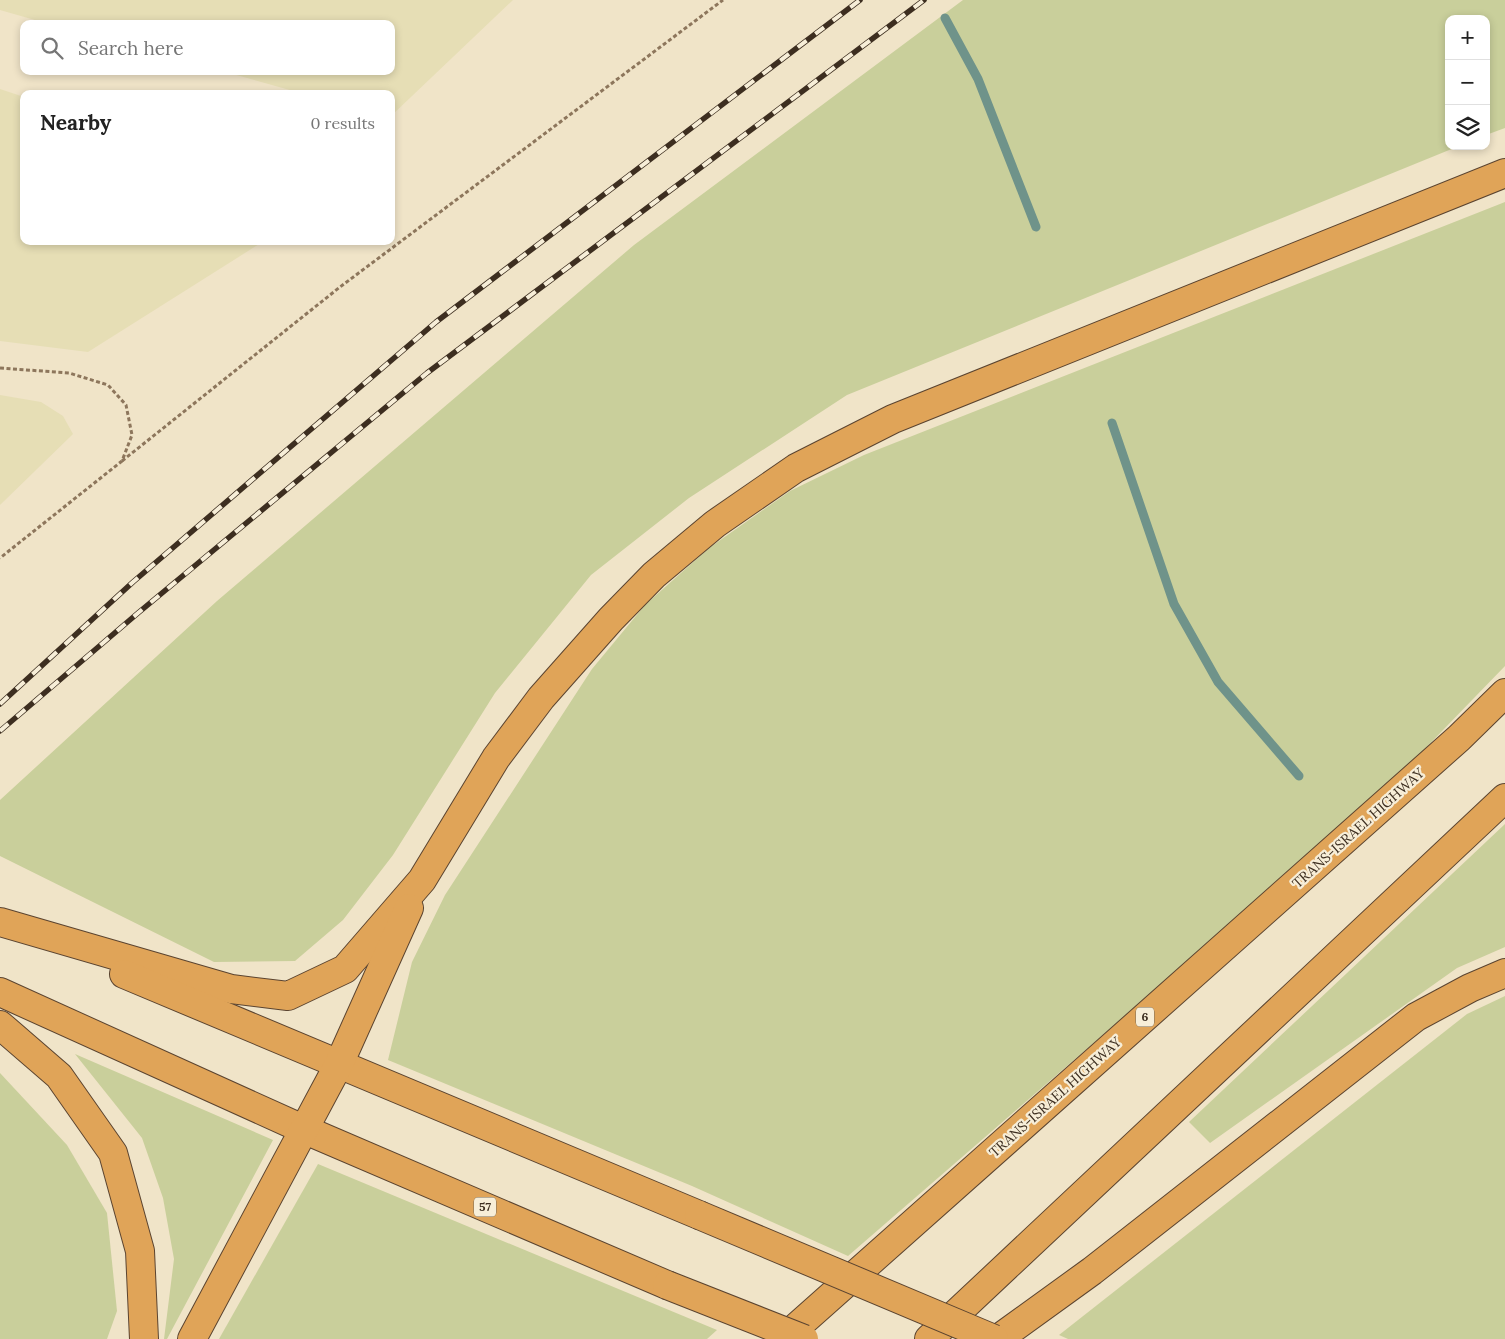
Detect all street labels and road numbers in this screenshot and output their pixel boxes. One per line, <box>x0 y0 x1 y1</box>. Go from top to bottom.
street label: TRANS-ISRAEL HIGHWAY <box>1288 763 1429 892</box>
road number: 6 <box>1136 1008 1154 1026</box>
street label: TRANS-ISRAEL HIGHWAY <box>985 1032 1126 1161</box>
road number: 57 <box>474 1198 496 1216</box>

